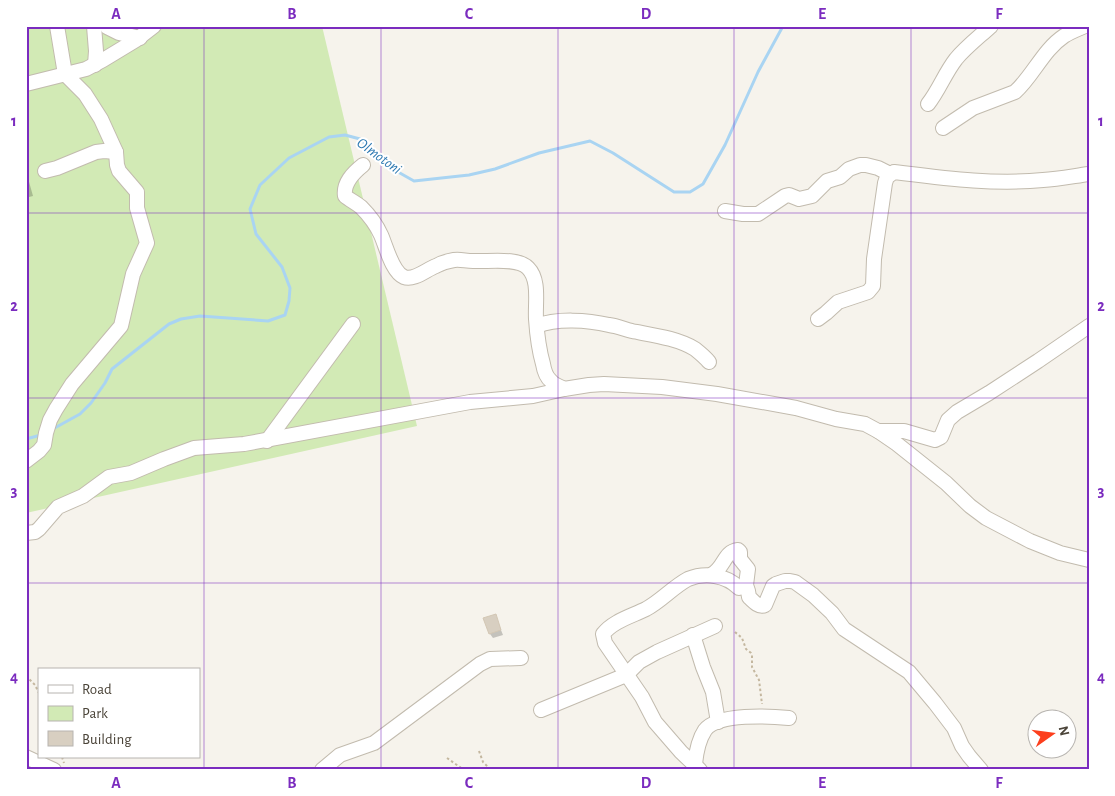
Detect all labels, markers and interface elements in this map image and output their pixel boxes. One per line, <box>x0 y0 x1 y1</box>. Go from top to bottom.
text: A <box>111 6 121 22</box>
text: B <box>287 6 297 22</box>
text: C <box>465 6 474 22</box>
text: D <box>641 6 652 22</box>
text: E <box>818 6 826 22</box>
text: F <box>995 6 1003 22</box>
text: 1 <box>11 113 17 129</box>
text: 1 <box>1098 113 1104 129</box>
water label: Olmotoni <box>354 135 404 177</box>
text: 2 <box>10 298 18 314</box>
text: 2 <box>1097 298 1105 314</box>
text: 3 <box>11 483 18 499</box>
text: 3 <box>1098 483 1105 499</box>
legend <box>38 668 200 758</box>
text: 4 <box>10 669 18 685</box>
text: 4 <box>1097 669 1105 685</box>
text: Road <box>82 682 112 697</box>
text: Park <box>82 706 108 721</box>
north arrow <box>1028 708 1078 758</box>
text: N <box>1056 725 1072 738</box>
text: Building <box>82 732 132 747</box>
text: A <box>111 775 121 791</box>
text: B <box>287 775 297 791</box>
text: C <box>465 775 474 791</box>
text: D <box>641 775 652 791</box>
text: E <box>818 775 826 791</box>
text: F <box>995 775 1003 791</box>

